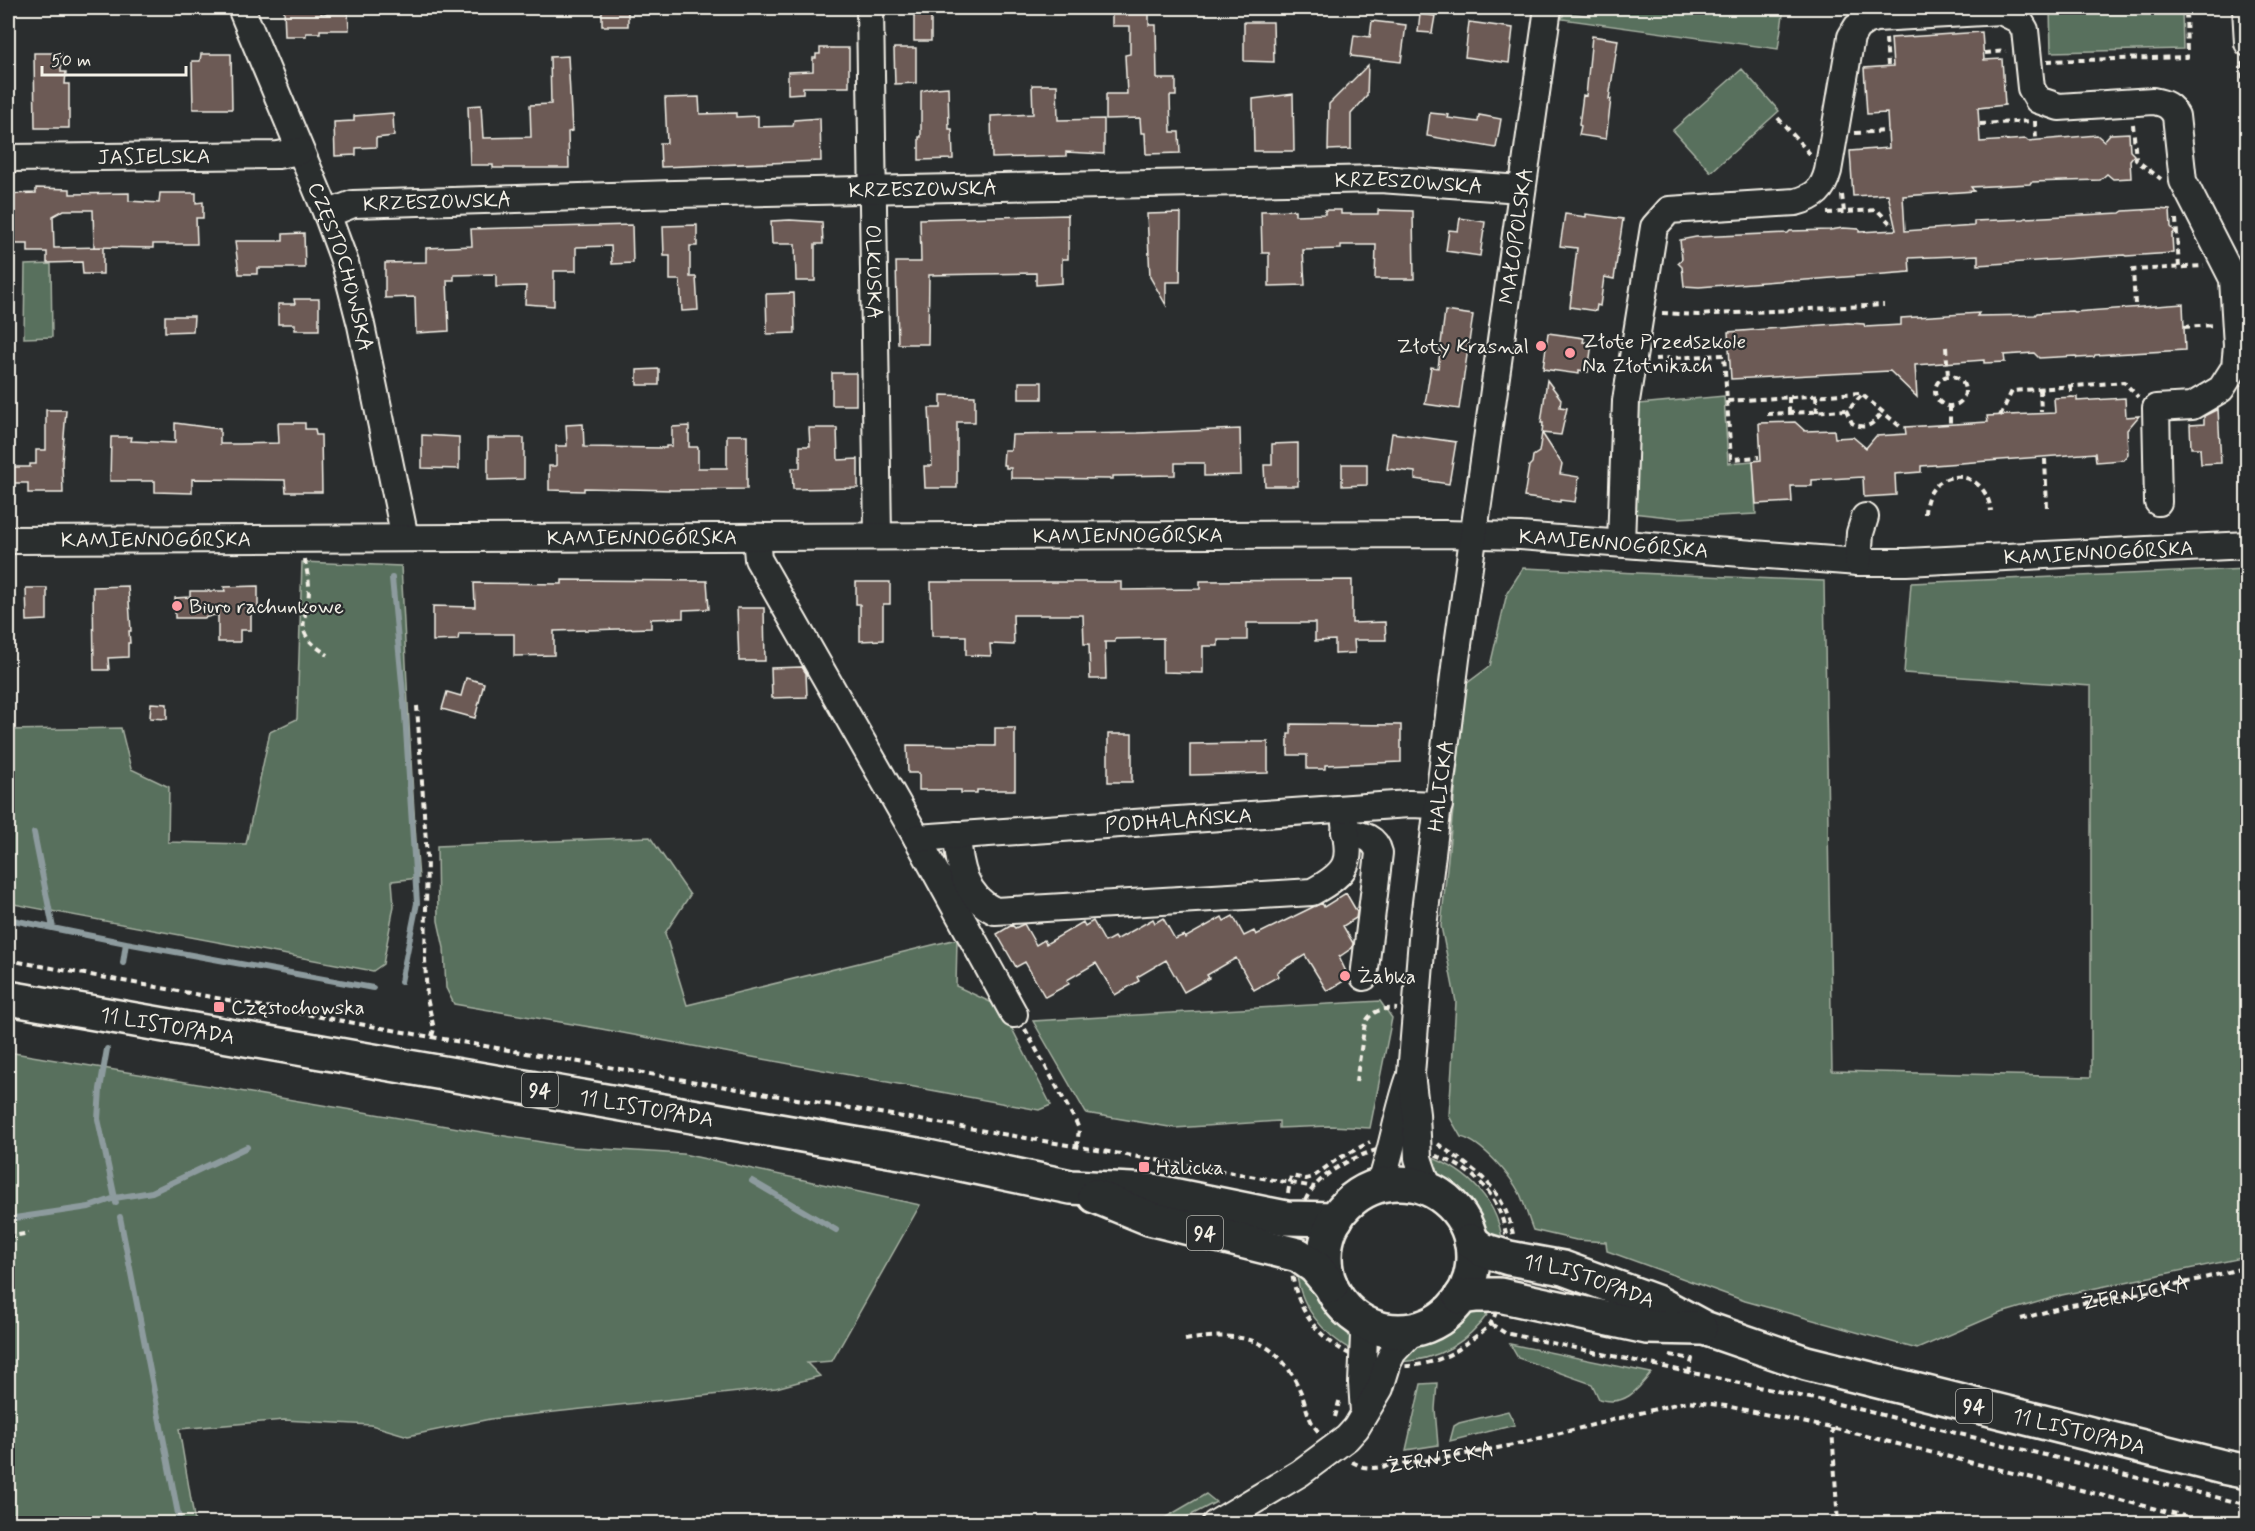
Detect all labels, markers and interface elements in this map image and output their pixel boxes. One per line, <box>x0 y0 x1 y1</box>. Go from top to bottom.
scale bar <box>42 39 186 77</box>
text: 50 m <box>51 49 91 73</box>
street label: JASIELSKA <box>97 143 211 172</box>
street label: KRZESZOWSKA <box>1334 166 1484 201</box>
street label: MAŁOPOLSKA <box>1493 166 1540 306</box>
street label: KRZESZOWSKA <box>848 174 998 205</box>
street label: CZĘSTOCHOWSKA <box>300 178 379 354</box>
street label: KRZESZOWSKA <box>362 186 512 219</box>
street label: OLKUSKA <box>858 224 888 320</box>
place label: Złote Przedszkole Na Złotnikach <box>1582 328 1746 380</box>
place label: Złoty Krasnal <box>1397 333 1529 361</box>
marker: Złoty Krasnal <box>1534 339 1548 353</box>
marker: Złote Przedszkole Na Złotnikach <box>1563 346 1577 360</box>
street label: KAMIENNOGÓRSKA <box>1033 522 1223 551</box>
street label: KAMIENNOGÓRSKA <box>1518 523 1710 565</box>
street label: KAMIENNOGÓRSKA <box>547 524 737 553</box>
street label: KAMIENNOGÓRSKA <box>61 526 251 555</box>
street label: KAMIENNOGÓRSKA <box>2003 535 2194 572</box>
place label: Biuro rachunkowe <box>189 593 344 621</box>
marker: Biuro rachunkowe <box>170 599 184 613</box>
street label: HALICKA <box>1422 738 1461 833</box>
street label: PODHALAŃSKA <box>1104 802 1253 840</box>
place label: Żabka <box>1357 963 1416 991</box>
marker: Żabka <box>1338 969 1352 983</box>
place label: Częstochowska <box>231 994 365 1022</box>
marker: Częstochowska <box>212 1000 226 1014</box>
street label: 11 LISTOPADA <box>98 1001 237 1052</box>
road number: 94 <box>522 1073 558 1107</box>
street label: 11 LISTOPADA <box>577 1084 716 1135</box>
place label: Halicka <box>1156 1154 1224 1182</box>
marker: Halicka <box>1137 1160 1151 1174</box>
road number: 94 <box>1187 1216 1223 1250</box>
street label: 11 LISTOPADA <box>1522 1248 1659 1315</box>
street label: ŻERNICKA <box>2079 1269 2192 1318</box>
road number: 94 <box>1956 1389 1992 1423</box>
street label: 11 LISTOPADA <box>2009 1402 2148 1462</box>
street label: ŻERNICKA <box>1384 1436 1497 1481</box>

